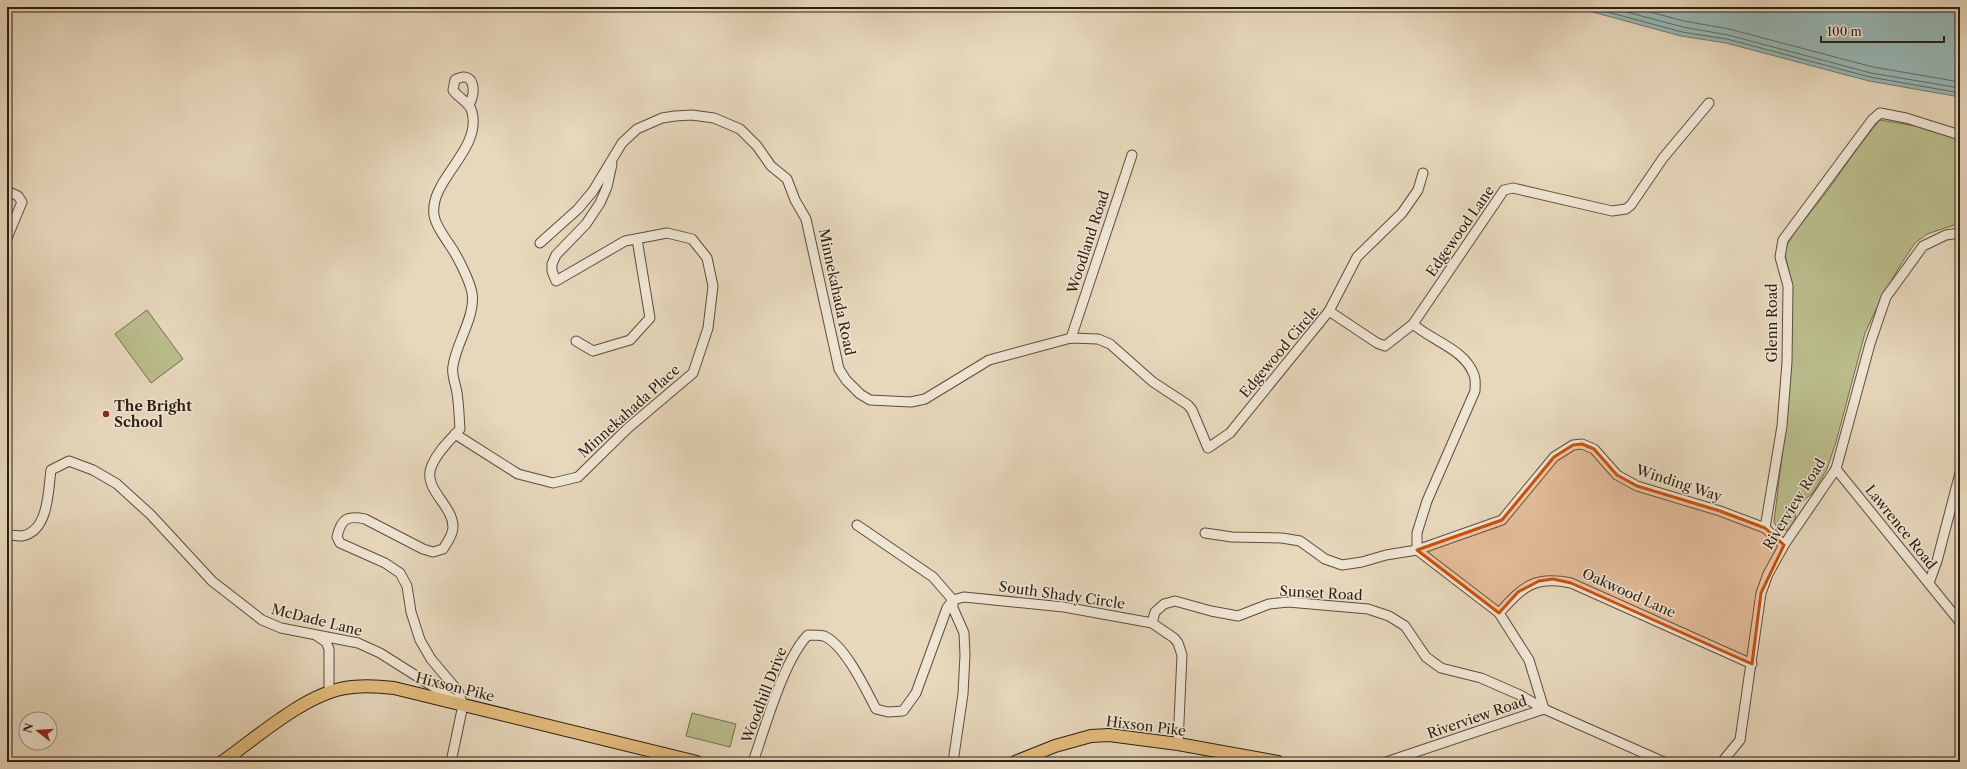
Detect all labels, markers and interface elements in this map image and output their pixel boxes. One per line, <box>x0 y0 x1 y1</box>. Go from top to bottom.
scale bar <box>1821 18 1944 44</box>
text: 100 m <box>1827 24 1862 39</box>
street label: Edgewood Lane <box>1422 182 1498 280</box>
street label: Woodland Road <box>1063 188 1113 297</box>
street label: Minnekahada Road <box>815 227 859 358</box>
street label: Glenn Road <box>1763 283 1781 363</box>
street label: Edgewood Circle <box>1236 302 1323 401</box>
street label: Minnekahada Place <box>574 361 684 461</box>
place label: The Bright School <box>114 397 192 431</box>
marker: The Bright School <box>101 409 111 419</box>
street label: Riverview Road <box>1759 455 1829 553</box>
street label: Winding Way <box>1633 460 1724 505</box>
street label: Lawrence Road <box>1861 481 1941 573</box>
street label: Oakwood Lane <box>1579 564 1679 622</box>
street label: South Shady Circle <box>998 577 1126 613</box>
street label: Sunset Road <box>1279 582 1363 604</box>
street label: McDade Lane <box>270 600 365 640</box>
street label: Woodhill Drive <box>737 644 791 746</box>
street label: Hixson Pike <box>414 669 496 706</box>
street label: Riverview Road <box>1425 691 1530 742</box>
north arrow <box>18 711 58 751</box>
street label: Hixson Pike <box>1105 712 1187 740</box>
text: N <box>20 721 37 735</box>

